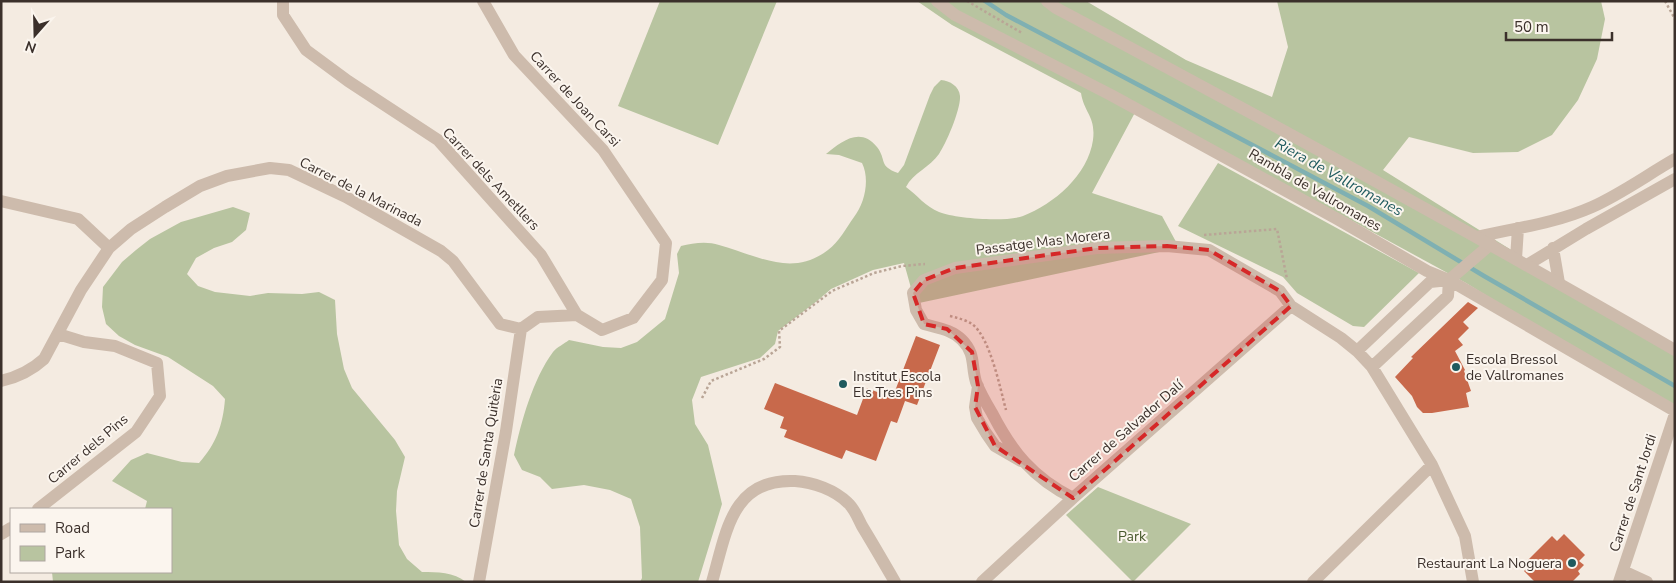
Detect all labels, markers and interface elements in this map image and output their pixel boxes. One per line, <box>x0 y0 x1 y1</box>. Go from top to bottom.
north arrow <box>10 10 60 60</box>
scale bar <box>1506 10 1612 42</box>
text: 50 m <box>1514 17 1549 37</box>
text: N <box>23 36 39 57</box>
street label: Carrer de Joan Carsi <box>526 47 624 151</box>
street label: Carrer dels Ametllers <box>438 123 544 235</box>
water label: Riera de Vallromanes <box>1271 133 1407 221</box>
street label: Rambla de Vallromanes <box>1245 144 1385 236</box>
street label: Carrer de la Marinada <box>296 153 426 231</box>
street label: Passatge Mas Morera <box>975 224 1111 260</box>
place label: Escola Bressol de Vallromanes <box>1466 350 1564 385</box>
marker: Escola Bressol de Vallromanes <box>1450 361 1462 373</box>
place label: Institut Escola Els Tres Pins <box>853 367 941 402</box>
street label: Carrer de Salvador Dalí <box>1065 375 1188 486</box>
street label: Carrer de Santa Quitèria <box>465 377 507 529</box>
marker: Institut Escola Els Tres Pins <box>837 378 849 390</box>
street label: Carrer dels Pins <box>44 410 132 488</box>
street label: Carrer de Sant Jordi <box>1605 432 1661 554</box>
legend <box>10 508 172 573</box>
text: Road <box>55 518 90 538</box>
park label: Park <box>1118 527 1147 546</box>
text: Park <box>55 543 85 563</box>
place label: Restaurant La Noguera <box>1417 554 1562 573</box>
marker: Restaurant La Noguera <box>1566 557 1578 569</box>

